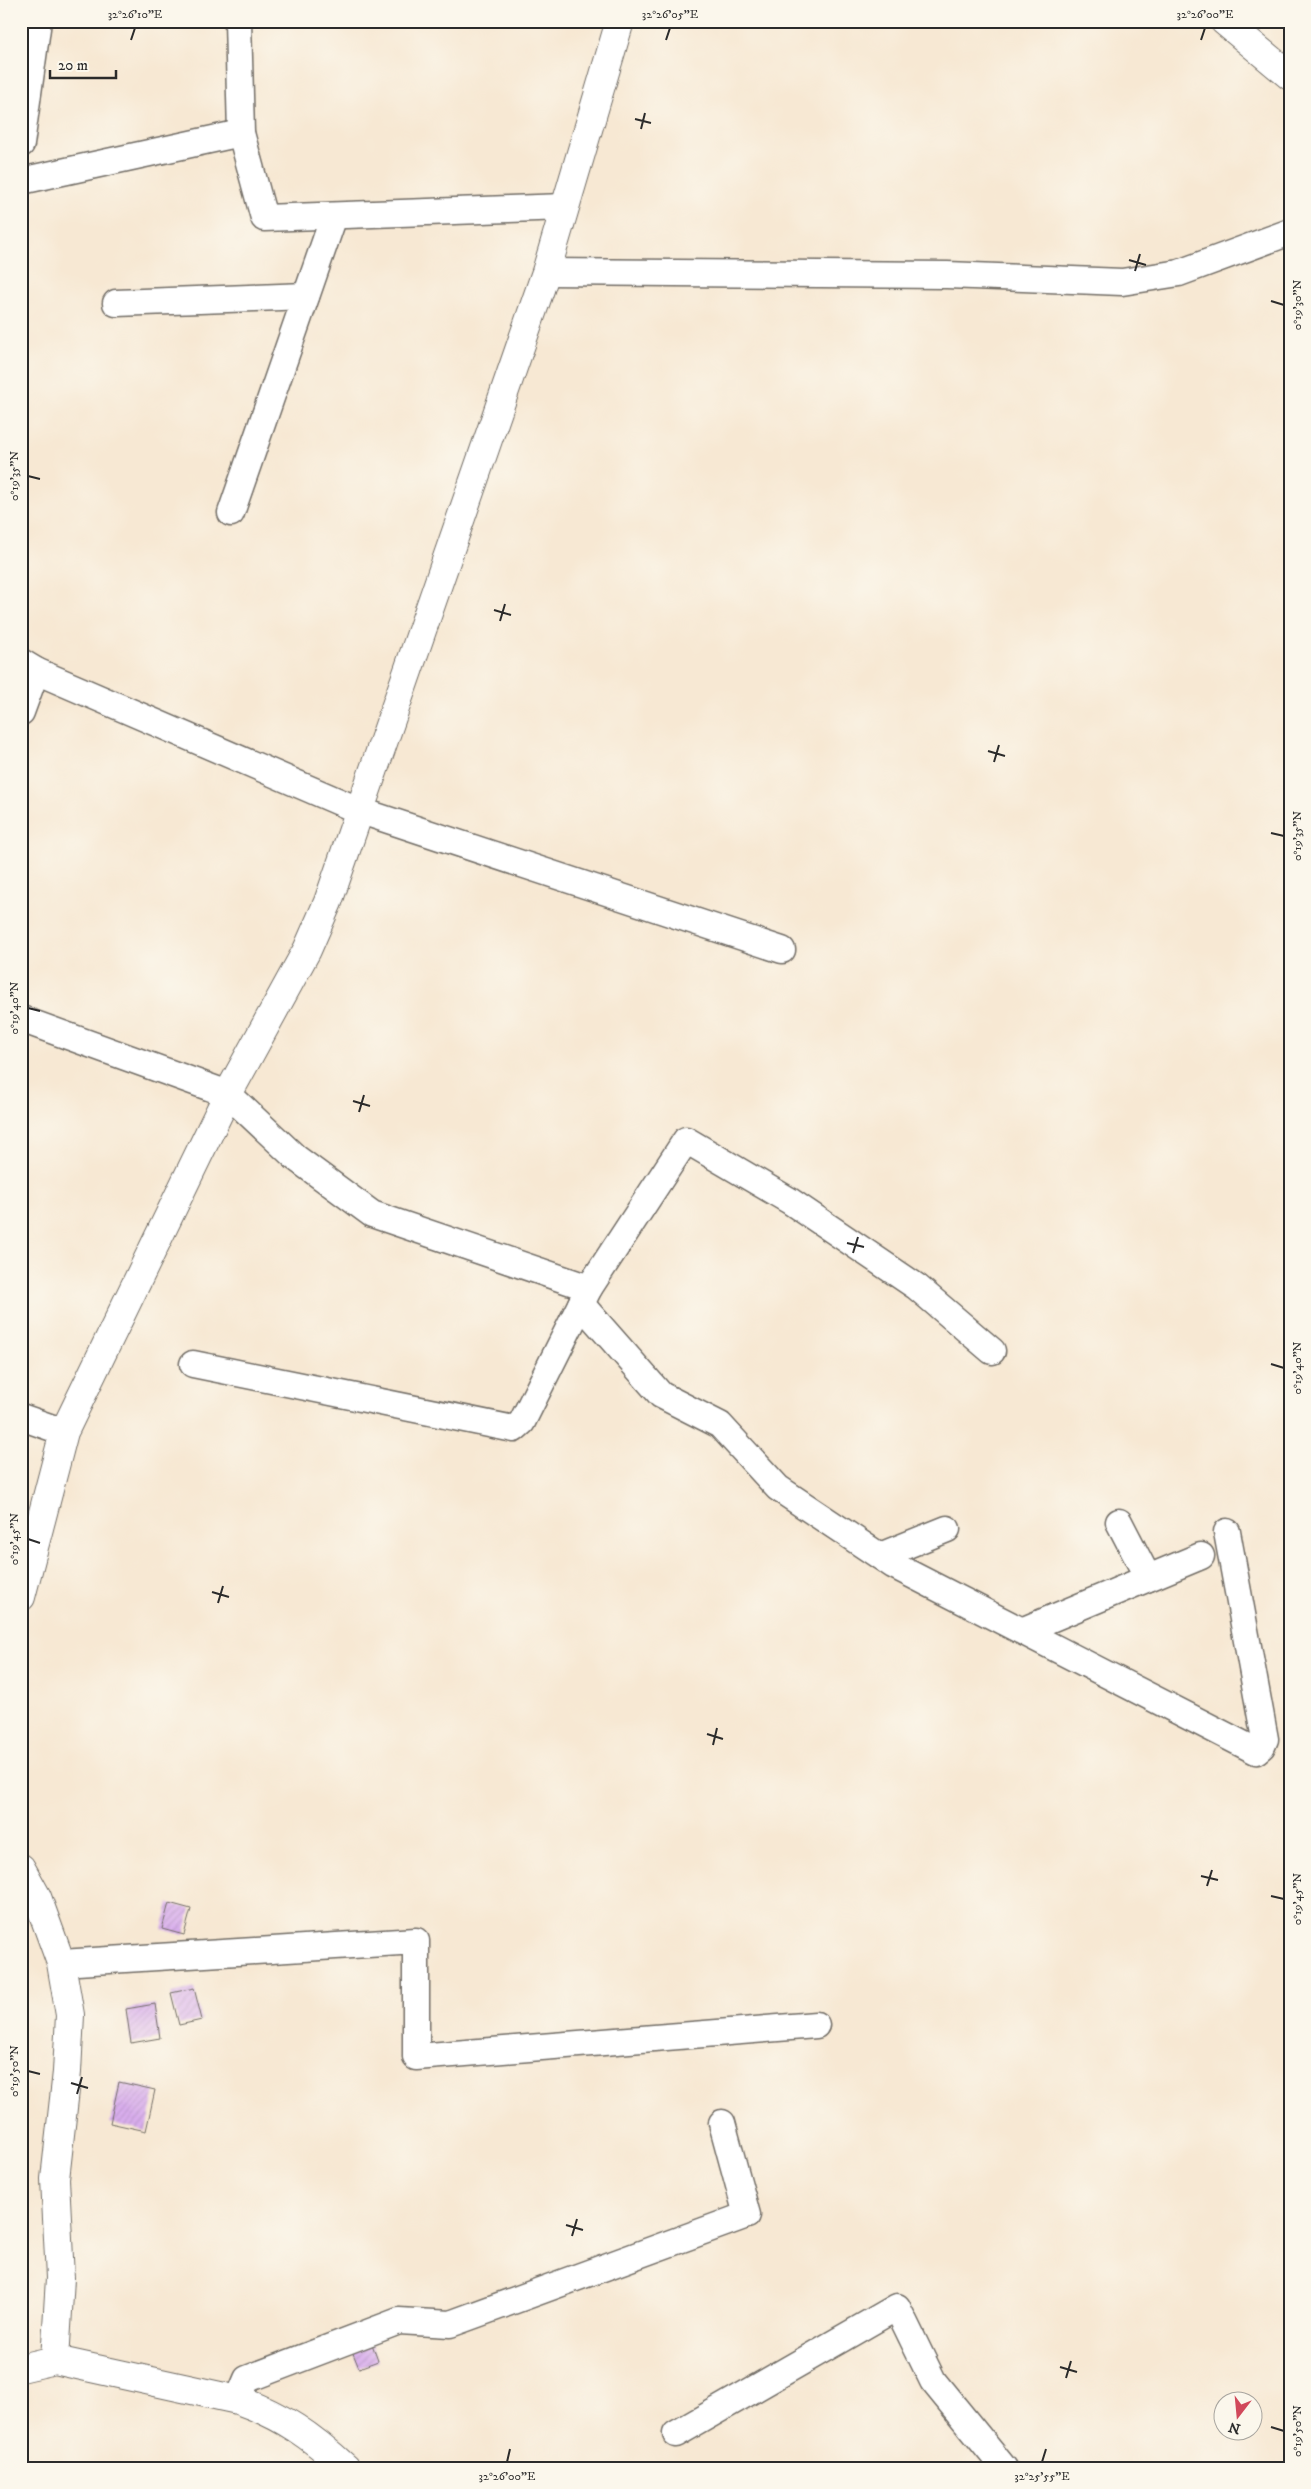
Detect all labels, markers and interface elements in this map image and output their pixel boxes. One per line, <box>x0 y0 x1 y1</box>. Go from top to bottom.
text: 32°26'10"E <box>108 7 163 22</box>
text: 32°26'05"E <box>642 7 699 22</box>
text: 32°26'00"E <box>1177 7 1234 22</box>
scale bar <box>50 48 116 80</box>
text: 20 m <box>58 56 88 75</box>
text: 0°19'30"N <box>1290 280 1305 330</box>
text: 0°19'35"N <box>7 451 22 501</box>
text: 0°19'35"N <box>1290 811 1305 861</box>
text: 0°19'40"N <box>7 981 22 1034</box>
text: 0°19'40"N <box>1290 1341 1305 1394</box>
text: 0°19'45"N <box>7 1513 22 1565</box>
text: 0°19'45"N <box>1290 1873 1305 1925</box>
text: 0°19'50"N <box>7 2045 22 2097</box>
north arrow <box>1214 2392 1264 2442</box>
text: 0°19'50"N <box>1290 2405 1305 2457</box>
text: N <box>1226 2417 1243 2438</box>
text: 32°26'00"E <box>479 2469 536 2484</box>
text: 32°25'55"E <box>1014 2469 1070 2484</box>

